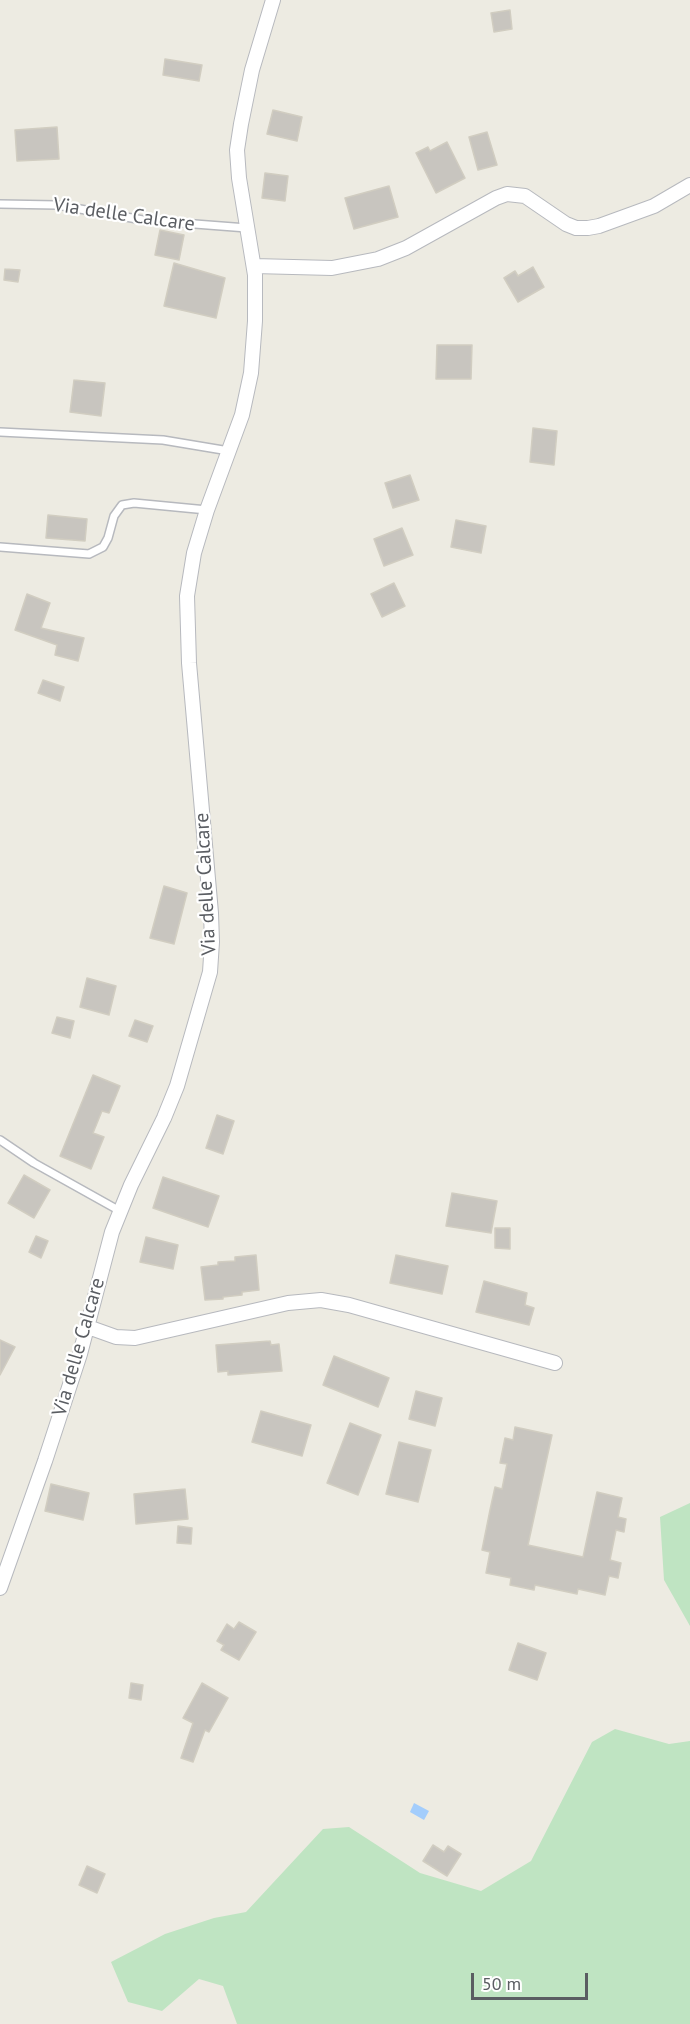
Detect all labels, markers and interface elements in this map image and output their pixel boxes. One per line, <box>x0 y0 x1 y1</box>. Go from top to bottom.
street label: Via delle Calcare <box>52 193 196 237</box>
street label: Via delle Calcare <box>190 812 222 956</box>
street label: Via delle Calcare <box>48 1275 110 1419</box>
scale bar <box>474 1961 591 1999</box>
text: 50 m <box>482 1972 521 1995</box>

